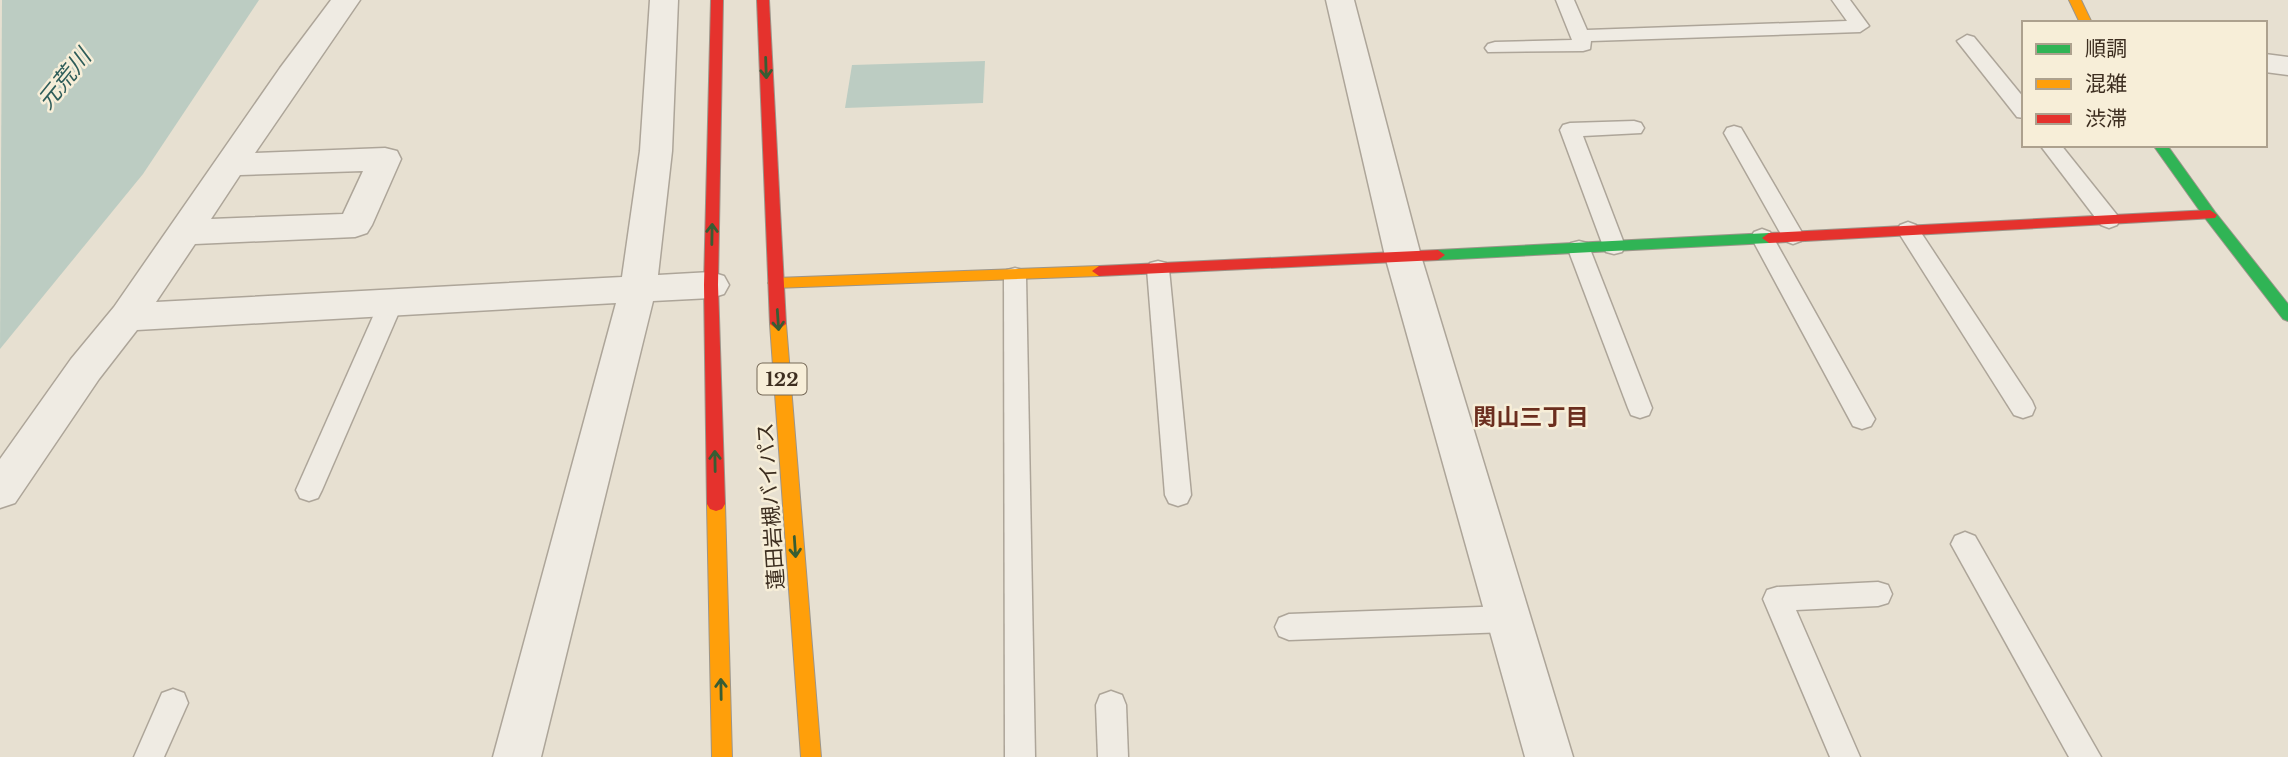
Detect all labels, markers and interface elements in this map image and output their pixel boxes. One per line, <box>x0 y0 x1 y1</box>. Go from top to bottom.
legend <box>2022 21 2267 147</box>
text: 順調 <box>2085 36 2127 62</box>
water label: 元荒川 <box>31 41 98 115</box>
one-way arrow <box>759 56 772 79</box>
text: 混雑 <box>2085 71 2127 97</box>
text: 渋滞 <box>2085 106 2127 132</box>
one-way arrow <box>705 223 719 246</box>
one-way arrow <box>772 308 785 331</box>
road number: 122 <box>758 364 806 394</box>
district label: 関山三丁目 <box>1474 403 1589 431</box>
street label: 蓮田岩槻バイパス <box>752 422 790 590</box>
one-way arrow <box>709 450 722 473</box>
one-way arrow <box>789 535 802 558</box>
one-way arrow <box>714 678 728 701</box>

